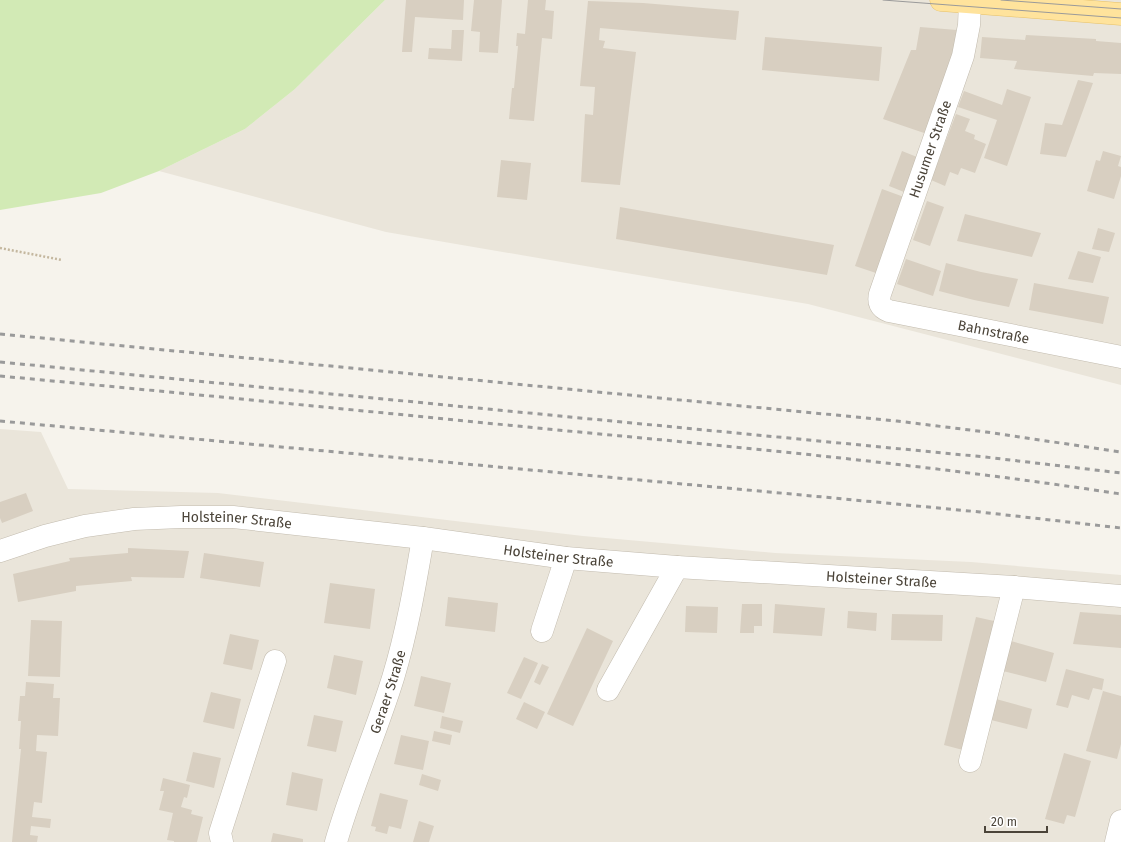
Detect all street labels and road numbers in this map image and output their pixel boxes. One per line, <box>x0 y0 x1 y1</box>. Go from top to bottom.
street label: Husumer Straße <box>906 98 955 200</box>
street label: Bahnstraße <box>956 317 1031 348</box>
street label: Holsteiner Straße <box>181 509 293 532</box>
street label: Holsteiner Straße <box>502 541 614 571</box>
street label: Holsteiner Straße <box>826 568 937 591</box>
street label: Geraer Straße <box>367 648 409 736</box>

